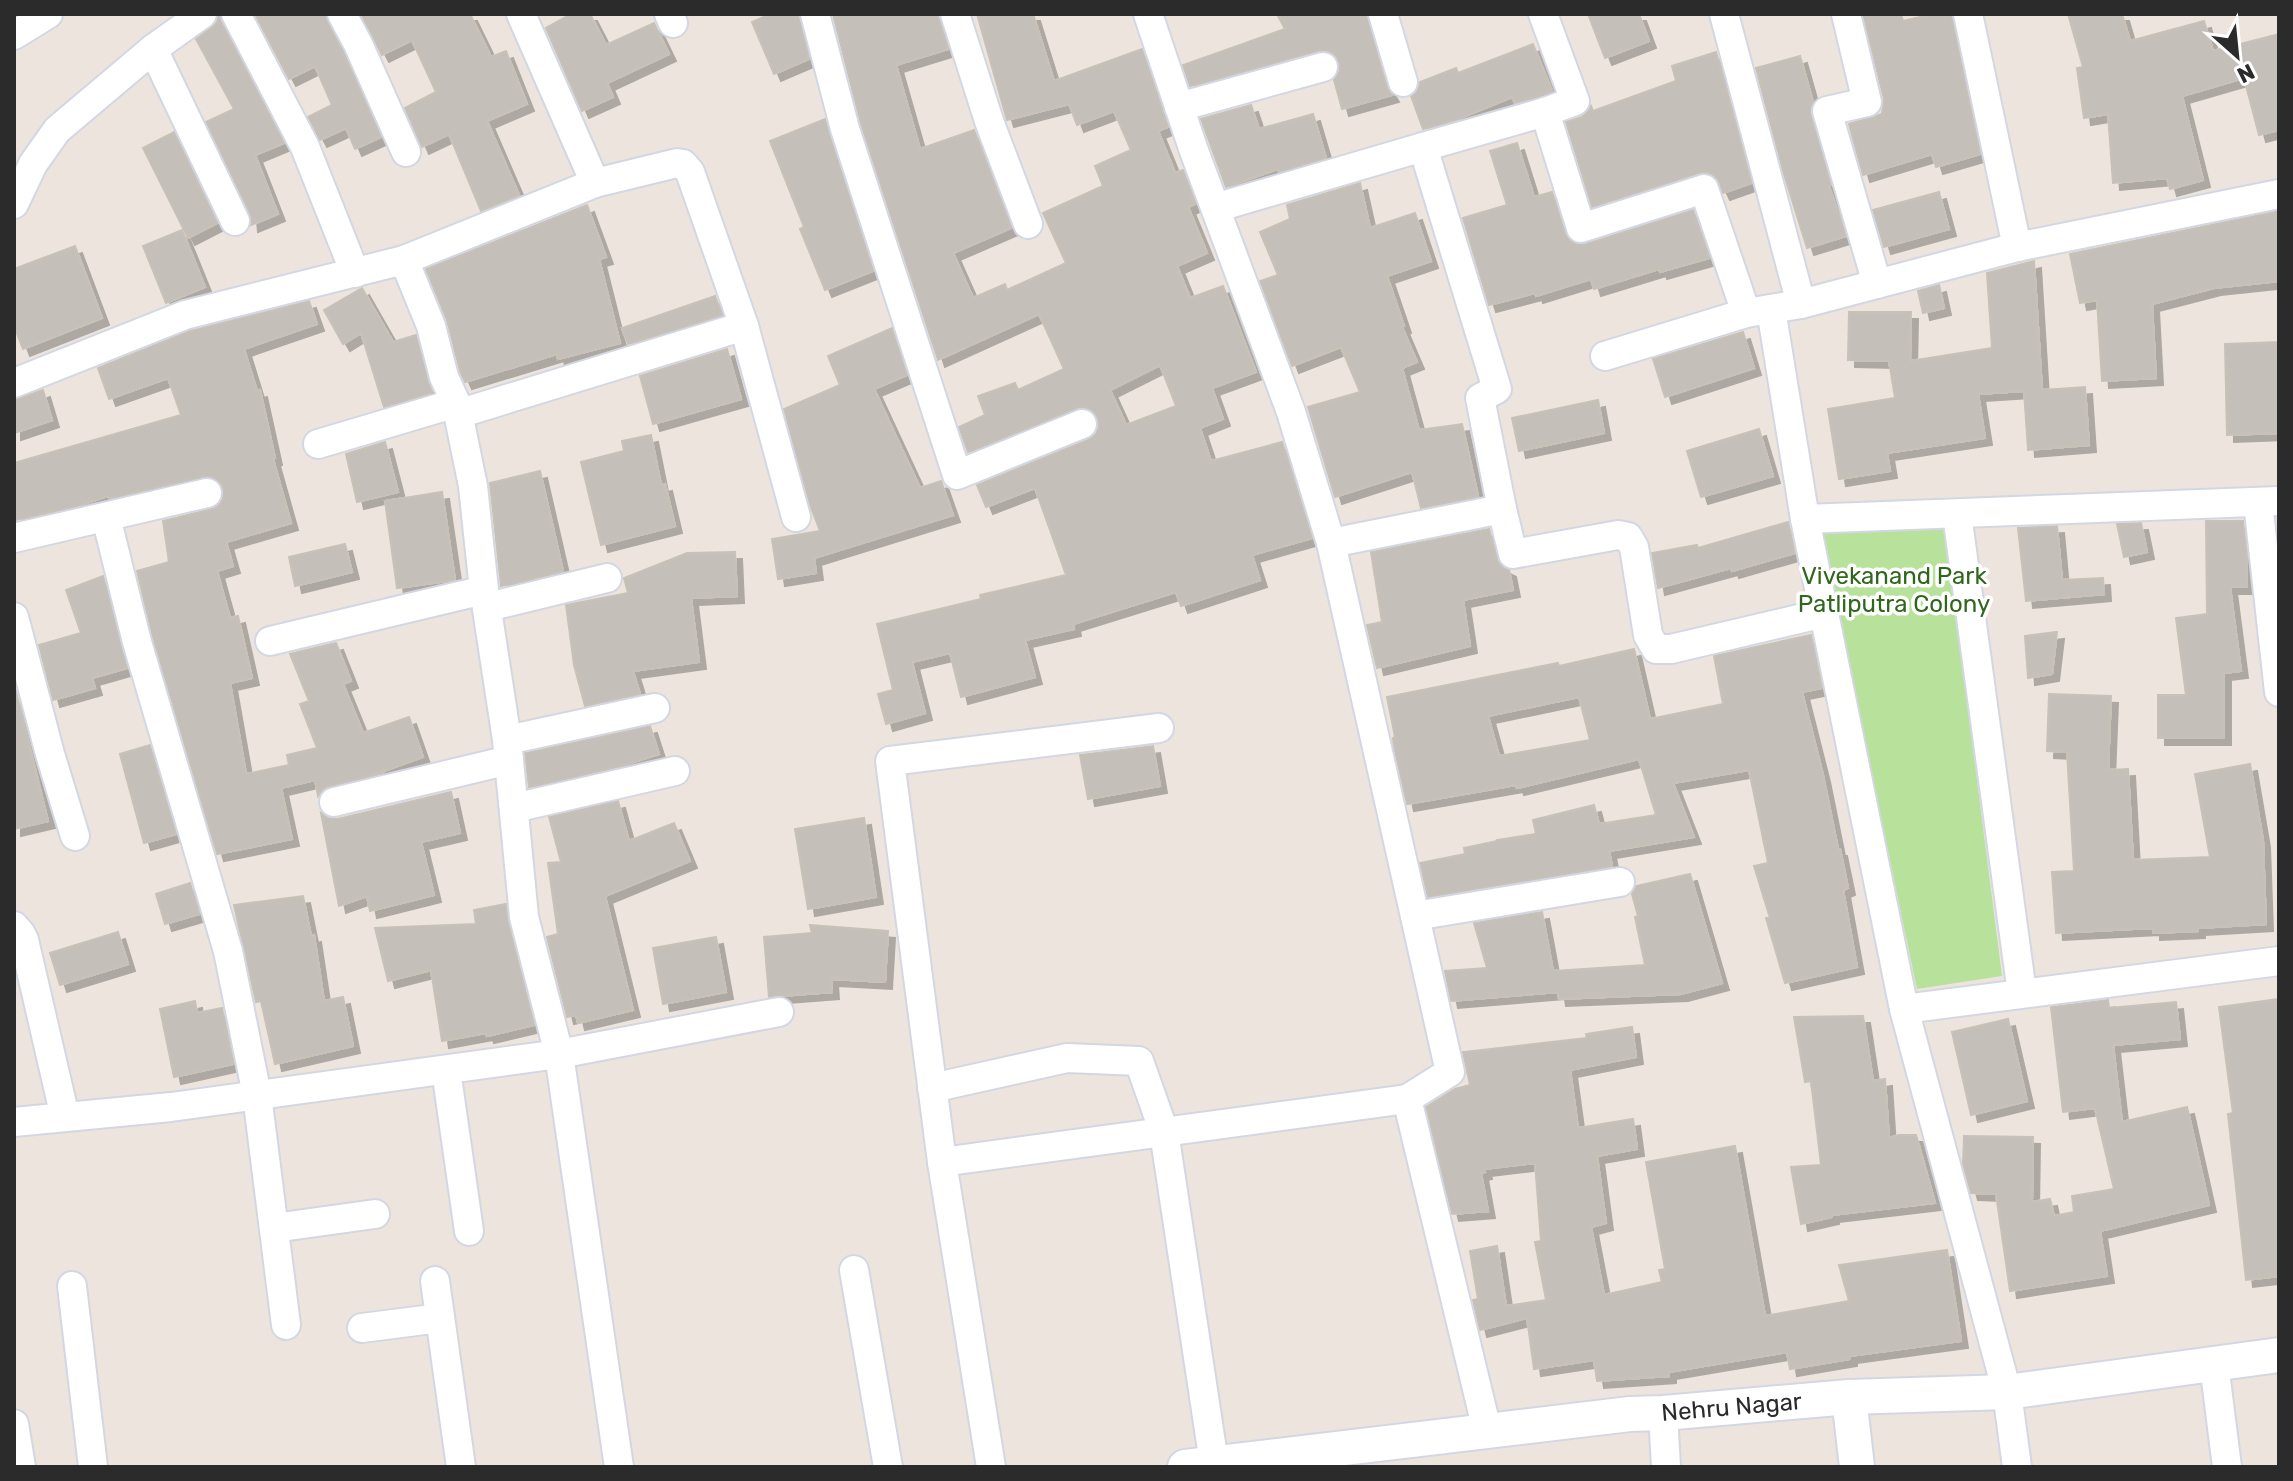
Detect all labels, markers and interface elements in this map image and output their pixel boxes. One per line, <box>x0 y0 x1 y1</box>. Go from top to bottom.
north arrow <box>2197 16 2277 96</box>
text: N <box>2233 58 2259 89</box>
park label: Vivekanand Park Patliputra Colony <box>1798 562 1990 618</box>
street label: Nehru Nagar <box>1660 1387 1803 1427</box>

